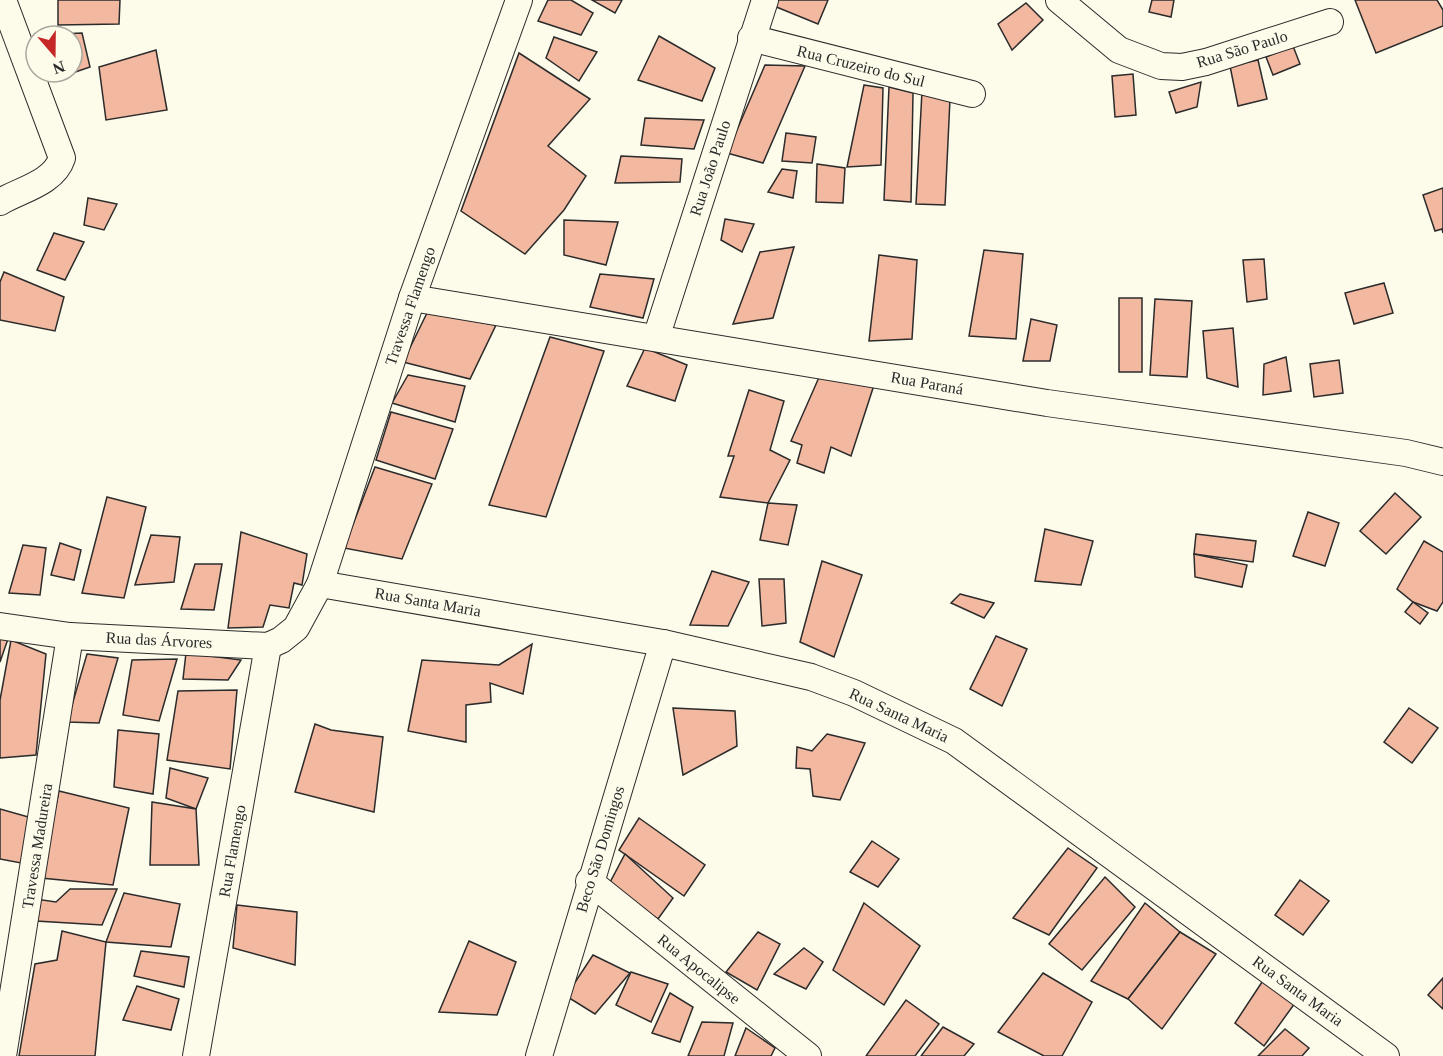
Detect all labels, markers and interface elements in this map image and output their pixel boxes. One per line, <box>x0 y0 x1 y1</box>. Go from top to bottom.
north arrow <box>24 24 84 84</box>
street label: Rua São Paulo <box>1194 27 1290 71</box>
street label: Rua Cruzeiro do Sul <box>795 42 927 90</box>
text: N <box>50 58 67 78</box>
street label: Rua João Paulo <box>687 118 733 218</box>
street label: Travessa Flamengo <box>382 244 439 368</box>
street label: Rua Paraná <box>889 368 965 398</box>
street label: Rua Santa Maria <box>374 584 482 620</box>
street label: Rua das Árvores <box>105 628 213 651</box>
street label: Rua Santa Maria <box>847 685 951 745</box>
street label: Travessa Madureira <box>19 782 55 910</box>
street label: Beco São Domingos <box>573 784 628 915</box>
street label: Rua Flamengo <box>215 803 249 899</box>
street label: Rua Apocalipse <box>654 931 744 1008</box>
street label: Rua Santa Maria <box>1250 953 1346 1029</box>

